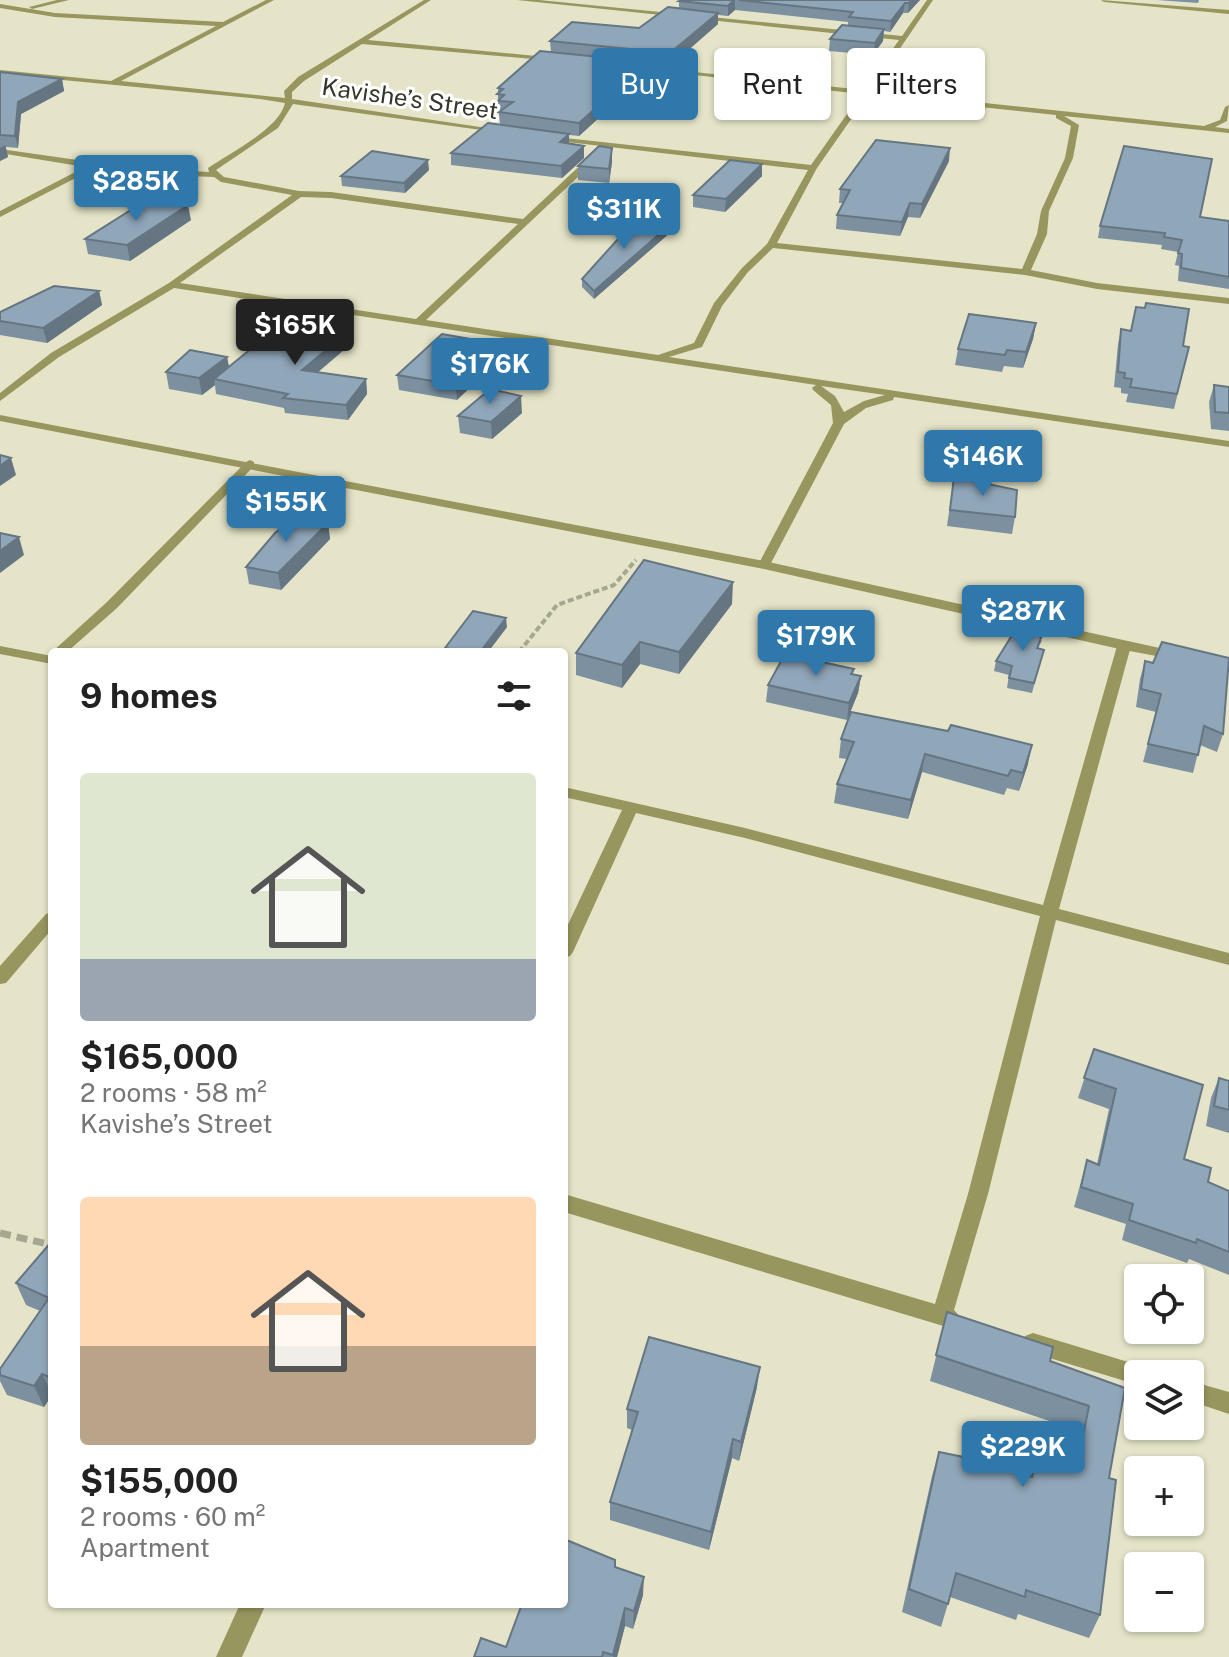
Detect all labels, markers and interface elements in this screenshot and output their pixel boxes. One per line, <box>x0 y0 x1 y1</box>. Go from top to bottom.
chip: Buy <box>592 48 698 120</box>
chip: Rent <box>714 48 831 120</box>
chip: Filters <box>847 48 985 120</box>
street label: Kavishe’s Street <box>320 72 500 124</box>
pin: $285K <box>80 155 192 223</box>
text: $285K <box>92 165 180 196</box>
pin: $311K <box>568 183 680 251</box>
text: $311K <box>586 193 662 224</box>
pin: $165K <box>239 299 351 367</box>
text: $165K <box>254 309 336 340</box>
pin: $176K <box>434 338 546 406</box>
text: $176K <box>450 348 530 379</box>
pin: $146K <box>927 430 1039 498</box>
text: $146K <box>942 440 1024 471</box>
pin: $155K <box>230 476 342 544</box>
text: $155K <box>245 486 327 517</box>
pin: $287K <box>967 585 1079 653</box>
text: $287K <box>980 595 1066 626</box>
pin: $179K <box>760 610 872 678</box>
text: $179K <box>776 620 856 651</box>
icon: filters <box>492 674 536 718</box>
text: 9 homes <box>80 676 218 716</box>
icon: home <box>236 825 380 969</box>
text: $165,000 <box>80 1037 238 1077</box>
text: 2 rooms · 58 m² <box>80 1077 267 1108</box>
text: Kavishe’s Street <box>80 1108 273 1139</box>
icon: home <box>236 1249 380 1393</box>
map controls <box>1124 1264 1204 1632</box>
button: locate <box>1124 1264 1204 1344</box>
button: layers <box>1124 1360 1204 1440</box>
pin: $229K <box>967 1421 1079 1489</box>
text: $229K <box>980 1431 1066 1462</box>
button: + <box>1124 1456 1204 1536</box>
text: $155,000 <box>80 1461 239 1501</box>
text: 2 rooms · 60 m² <box>80 1501 265 1532</box>
text: Apartment <box>80 1532 210 1563</box>
button: − <box>1124 1552 1204 1632</box>

